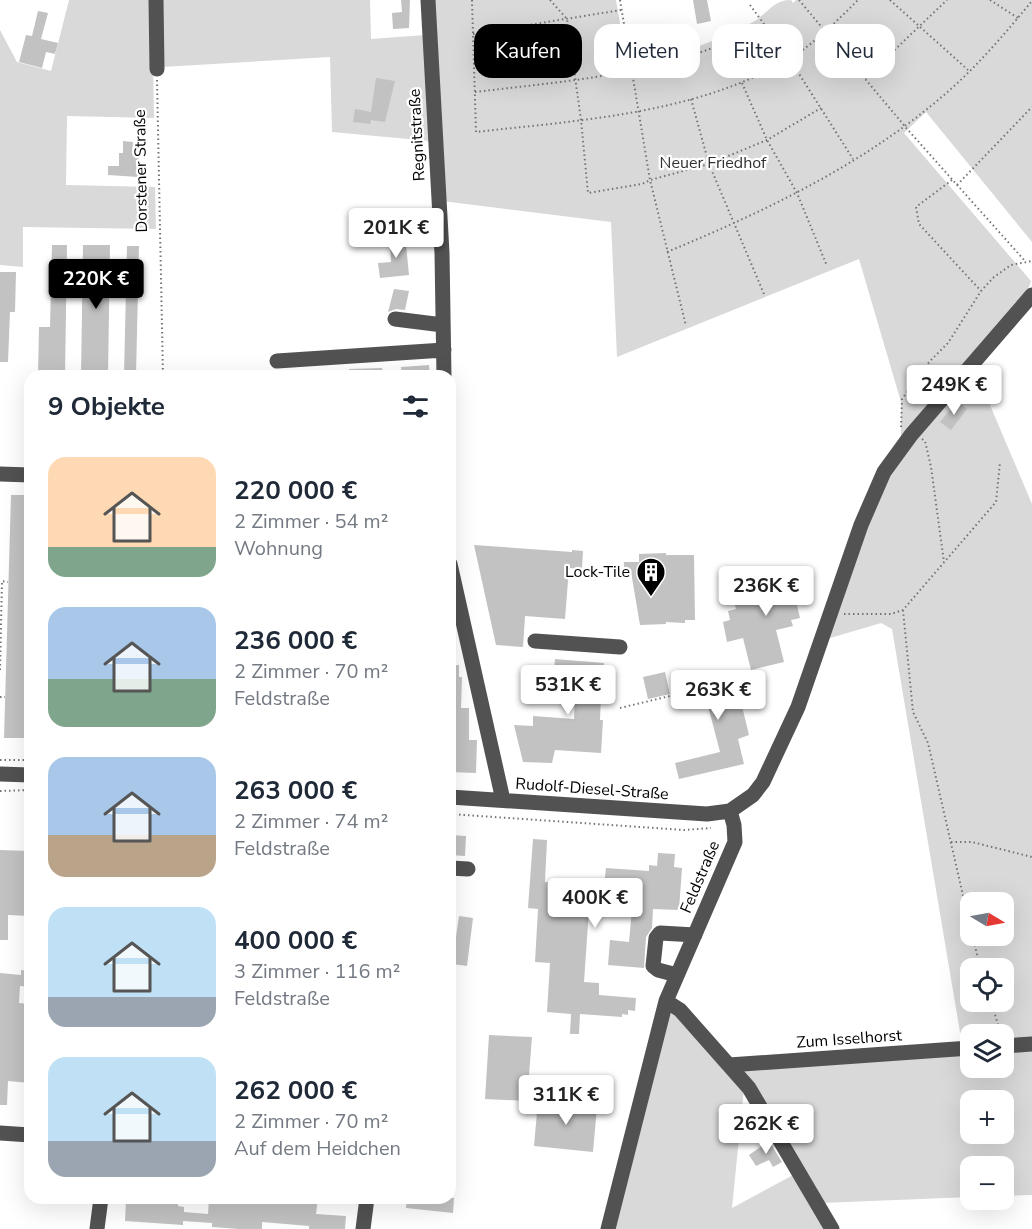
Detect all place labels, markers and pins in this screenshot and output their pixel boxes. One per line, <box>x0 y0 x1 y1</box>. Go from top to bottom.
pin: 201K € <box>347 208 445 259</box>
pin: 220K € <box>47 259 145 310</box>
pin: 249K € <box>905 365 1003 416</box>
building icon: Lock-Tile <box>635 556 667 598</box>
place label: Lock-Tile <box>565 561 630 583</box>
pin: 236K € <box>717 566 815 617</box>
pin: 531K € <box>519 665 617 716</box>
pin: 263K € <box>669 670 767 721</box>
pin: 400K € <box>546 878 644 929</box>
pin: 311K € <box>517 1075 615 1126</box>
pin: 262K € <box>717 1104 815 1155</box>

